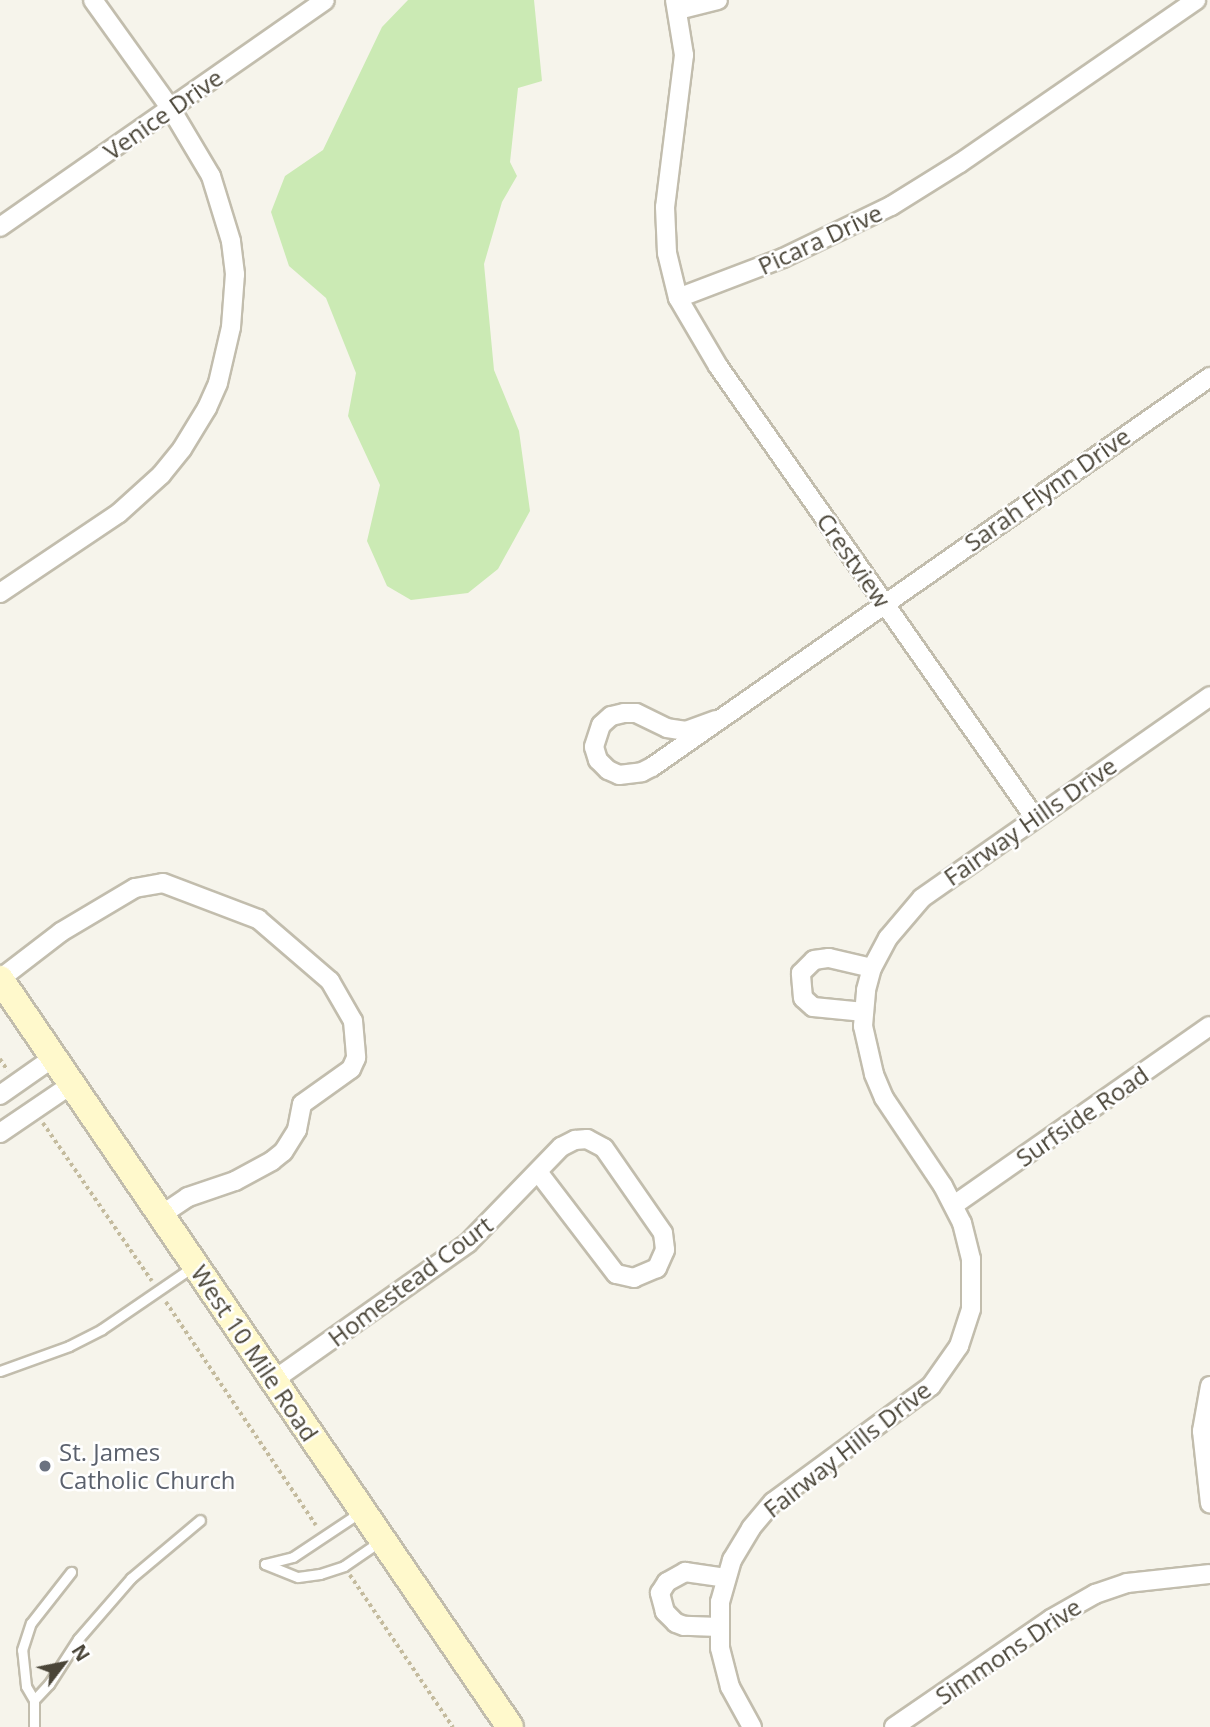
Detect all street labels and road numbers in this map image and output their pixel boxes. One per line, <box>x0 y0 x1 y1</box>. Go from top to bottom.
street label: Venice Drive <box>98 62 228 166</box>
street label: Picara Drive <box>753 198 887 280</box>
street label: Sarah Flynn Drive <box>959 421 1135 557</box>
street label: Crestview <box>811 507 897 613</box>
street label: Fairway Hills Drive <box>938 751 1122 891</box>
street label: Surfside Road <box>1010 1060 1154 1172</box>
street label: Homestead Court <box>322 1210 498 1352</box>
street label: West 10 Mile Road <box>185 1259 325 1447</box>
street label: Fairway Hills Drive <box>758 1375 936 1523</box>
street label: Simmons Drive <box>930 1592 1086 1710</box>

